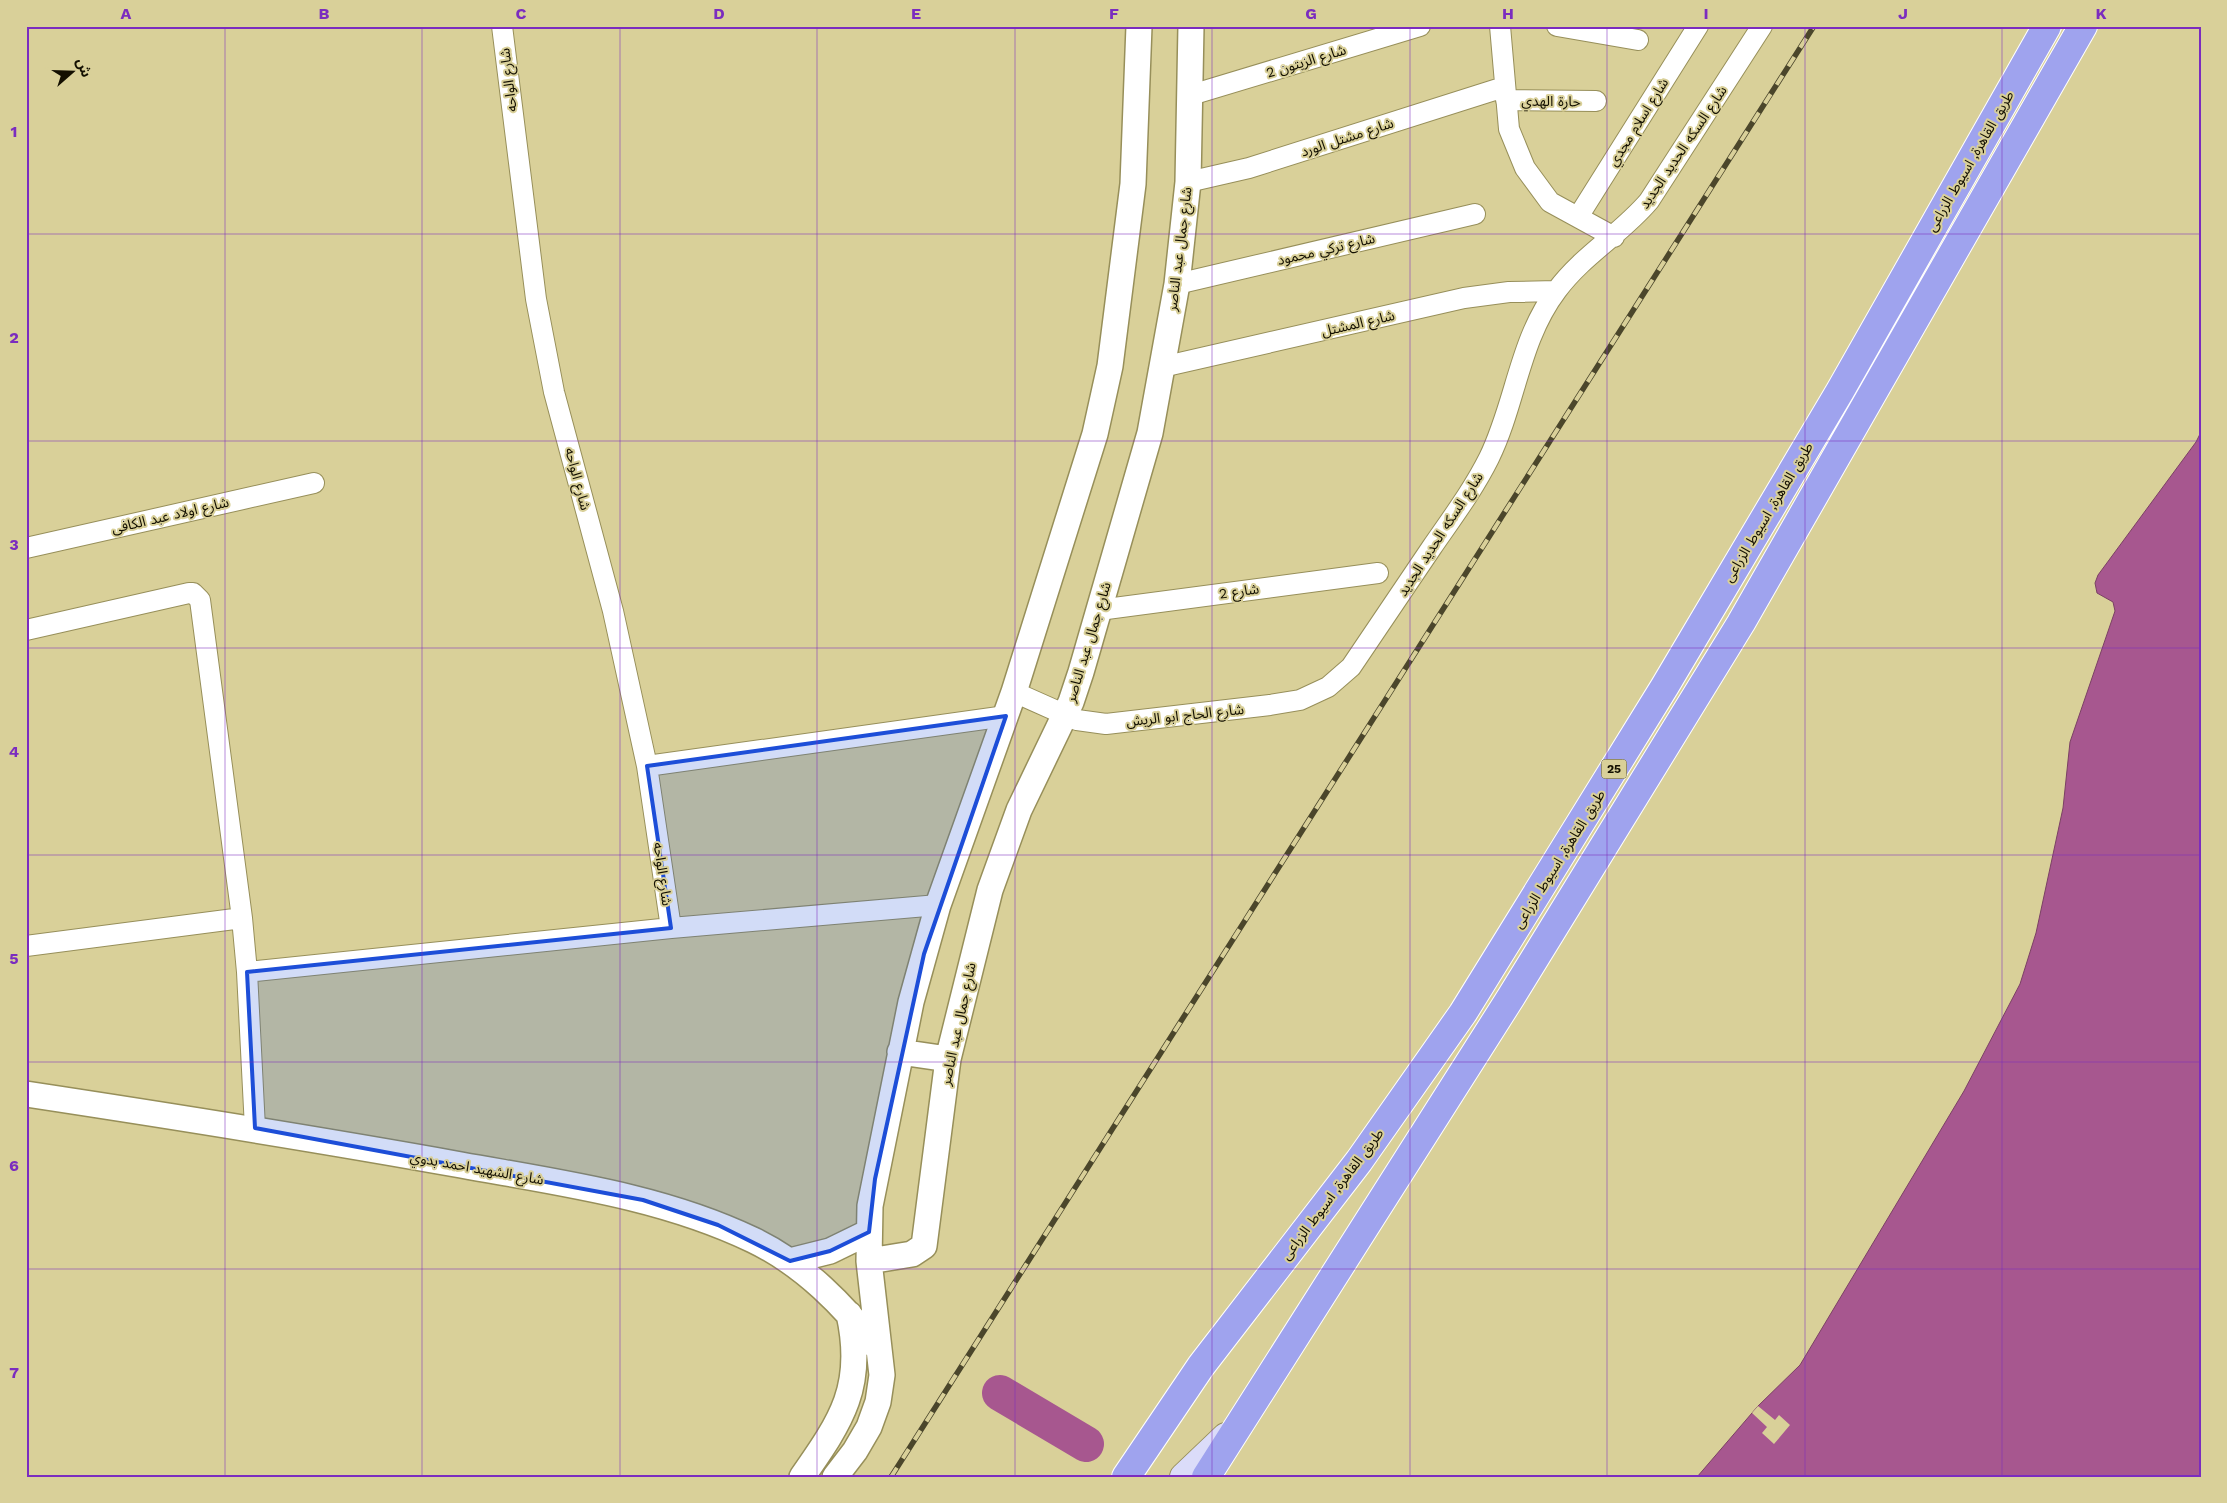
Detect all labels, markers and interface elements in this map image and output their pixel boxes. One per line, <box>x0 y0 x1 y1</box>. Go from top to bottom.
text: A <box>121 4 132 23</box>
text: B <box>319 4 330 23</box>
text: C <box>516 4 527 23</box>
text: D <box>713 4 725 23</box>
text: E <box>911 4 921 23</box>
text: F <box>1109 4 1119 23</box>
text: G <box>1305 4 1317 23</box>
text: H <box>1502 4 1514 23</box>
text: I <box>1703 4 1709 23</box>
text: J <box>1898 4 1908 23</box>
text: K <box>2095 4 2107 23</box>
street label: شارع الزيتون 2 <box>1264 41 1349 84</box>
street label: شارع الواحه <box>496 47 523 113</box>
north arrow <box>48 48 98 98</box>
text: ش <box>73 56 95 79</box>
street label: شارع اسلام مجدي <box>1605 75 1674 171</box>
street label: شارع السكه الحديد الجديد <box>1636 83 1732 213</box>
street label: طريق القاهرة, اسيوط الزراعى <box>1923 88 2019 235</box>
street label: حارة الهدي <box>1521 92 1581 113</box>
street label: شارع مشتل الورد <box>1299 114 1396 162</box>
text: 1 <box>11 122 17 141</box>
street label: شارع جمال عبد الناصر <box>1163 186 1198 313</box>
street label: شارع تركي محمود <box>1276 230 1377 271</box>
street label: شارع المشتل <box>1320 307 1397 342</box>
text: 2 <box>9 328 19 347</box>
street label: طريق القاهرة, اسيوط الزراعى <box>1720 439 1818 586</box>
street label: شارع الواحه <box>559 446 594 513</box>
street label: شارع السكه الحديد الجديد <box>1394 469 1489 601</box>
street label: شارع اولاد عبد الكافى <box>110 494 231 539</box>
text: 3 <box>9 535 19 554</box>
street label: شارع جمال عبد الناصر <box>1062 580 1117 706</box>
street label: شارع 2 <box>1218 580 1260 605</box>
street label: شارع الحاج ابو الريش <box>1125 701 1245 732</box>
text: 4 <box>9 742 19 761</box>
road number: 25 <box>1602 760 1626 779</box>
street label: طريق القاهرة, اسيوط الزراعى <box>1510 787 1610 932</box>
street label: شارع الواحه <box>648 841 675 907</box>
text: 5 <box>9 949 19 968</box>
street label: شارع جمال عبد الناصر <box>937 961 982 1088</box>
street label: طريق القاهرة, اسيوط الزراعى <box>1277 1125 1388 1264</box>
street label: شارع الشهيد احمد بدوي <box>408 1148 545 1191</box>
text: 6 <box>9 1156 19 1175</box>
text: 7 <box>9 1363 19 1382</box>

